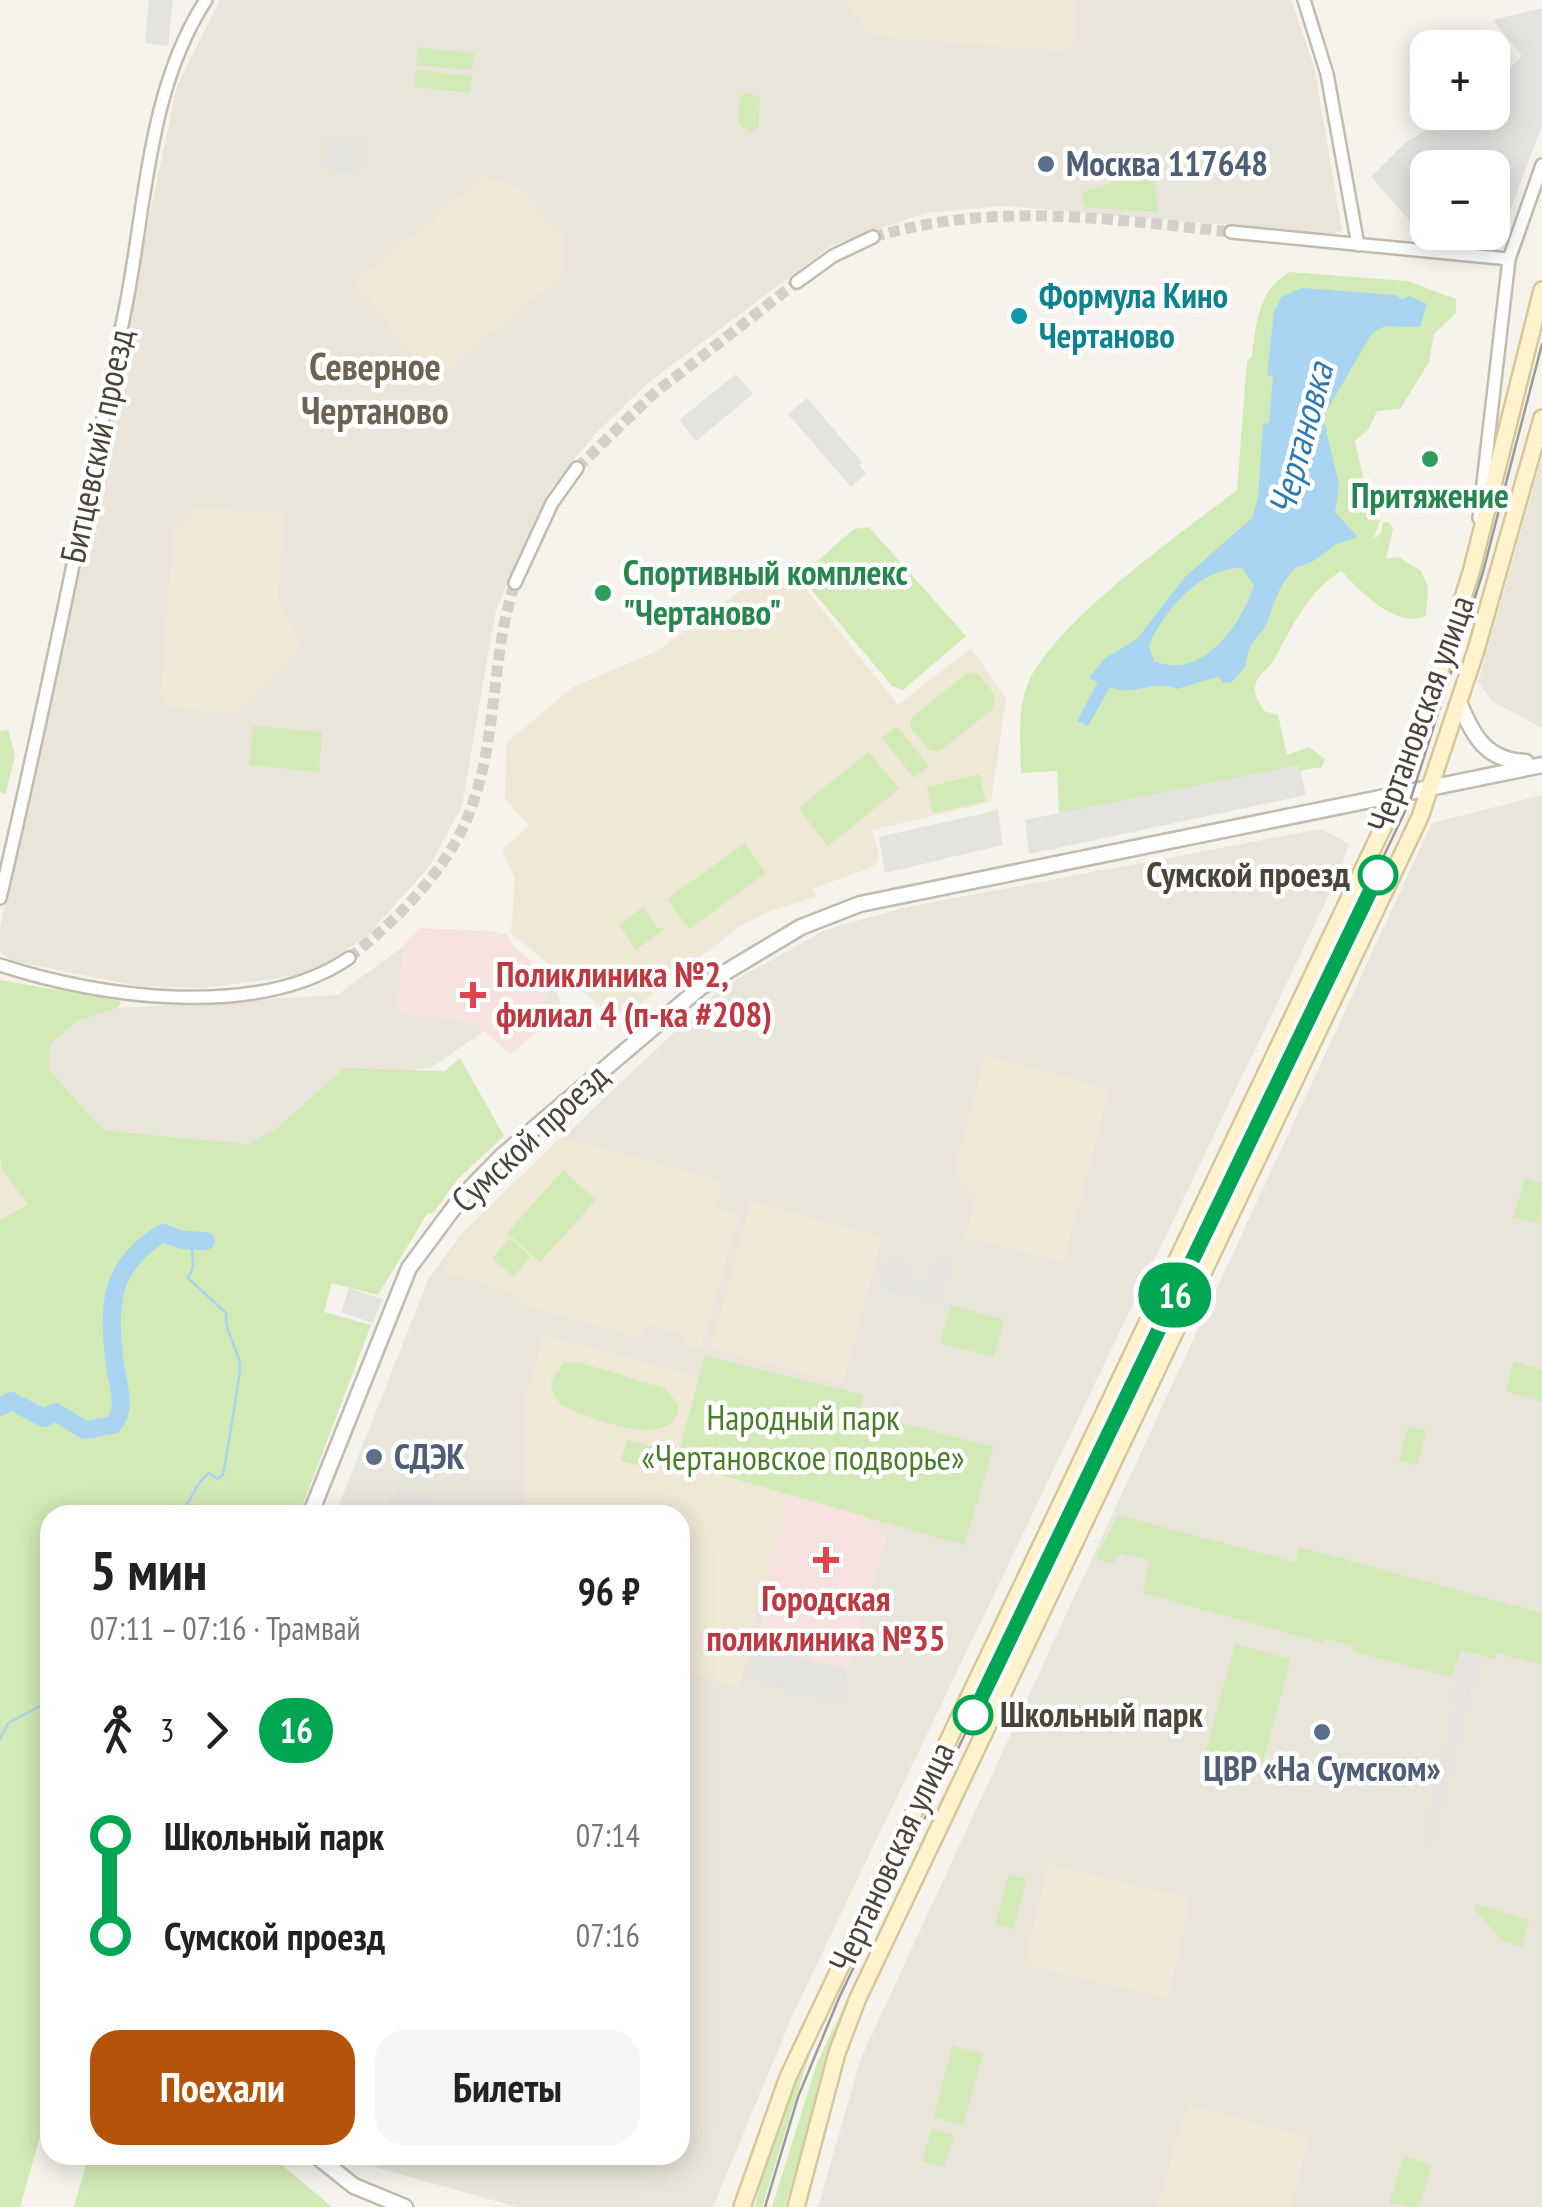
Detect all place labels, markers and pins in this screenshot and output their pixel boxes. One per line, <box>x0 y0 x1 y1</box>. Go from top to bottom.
place label: Москва 117648 <box>1066 140 1268 186</box>
marker: Москва 117648 <box>1035 153 1057 175</box>
place label: Формула Кино Чертаново <box>1039 272 1228 358</box>
marker: Формула Кино Чертаново <box>1008 305 1030 327</box>
marker: Притяжение <box>1419 448 1441 470</box>
place label: Притяжение <box>1351 472 1509 518</box>
place label: Спортивный комплекс "Чертаново" <box>623 549 908 635</box>
marker: Спортивный комплекс "Чертаново" <box>592 582 614 604</box>
place label: Сумской проезд <box>1146 851 1350 897</box>
marker: Сумской проезд <box>1359 856 1397 894</box>
place label: Поликлиника №2, филиал 4 (п-ка #208) <box>496 951 772 1037</box>
marker: Поликлиника №2, филиал 4 (п-ка #208) <box>460 982 486 1008</box>
place label: СДЭК <box>394 1433 465 1479</box>
marker: СДЭК <box>363 1446 385 1468</box>
marker: Городская поликлиника №35 <box>813 1547 839 1573</box>
place label: Городская поликлиника №35 <box>706 1575 946 1661</box>
place label: Школьный парк <box>1000 1691 1203 1737</box>
marker: Школьный парк <box>954 1696 992 1734</box>
marker: ЦВР «На Сумском» <box>1311 1721 1333 1743</box>
place label: ЦВР «На Сумском» <box>1203 1745 1441 1791</box>

